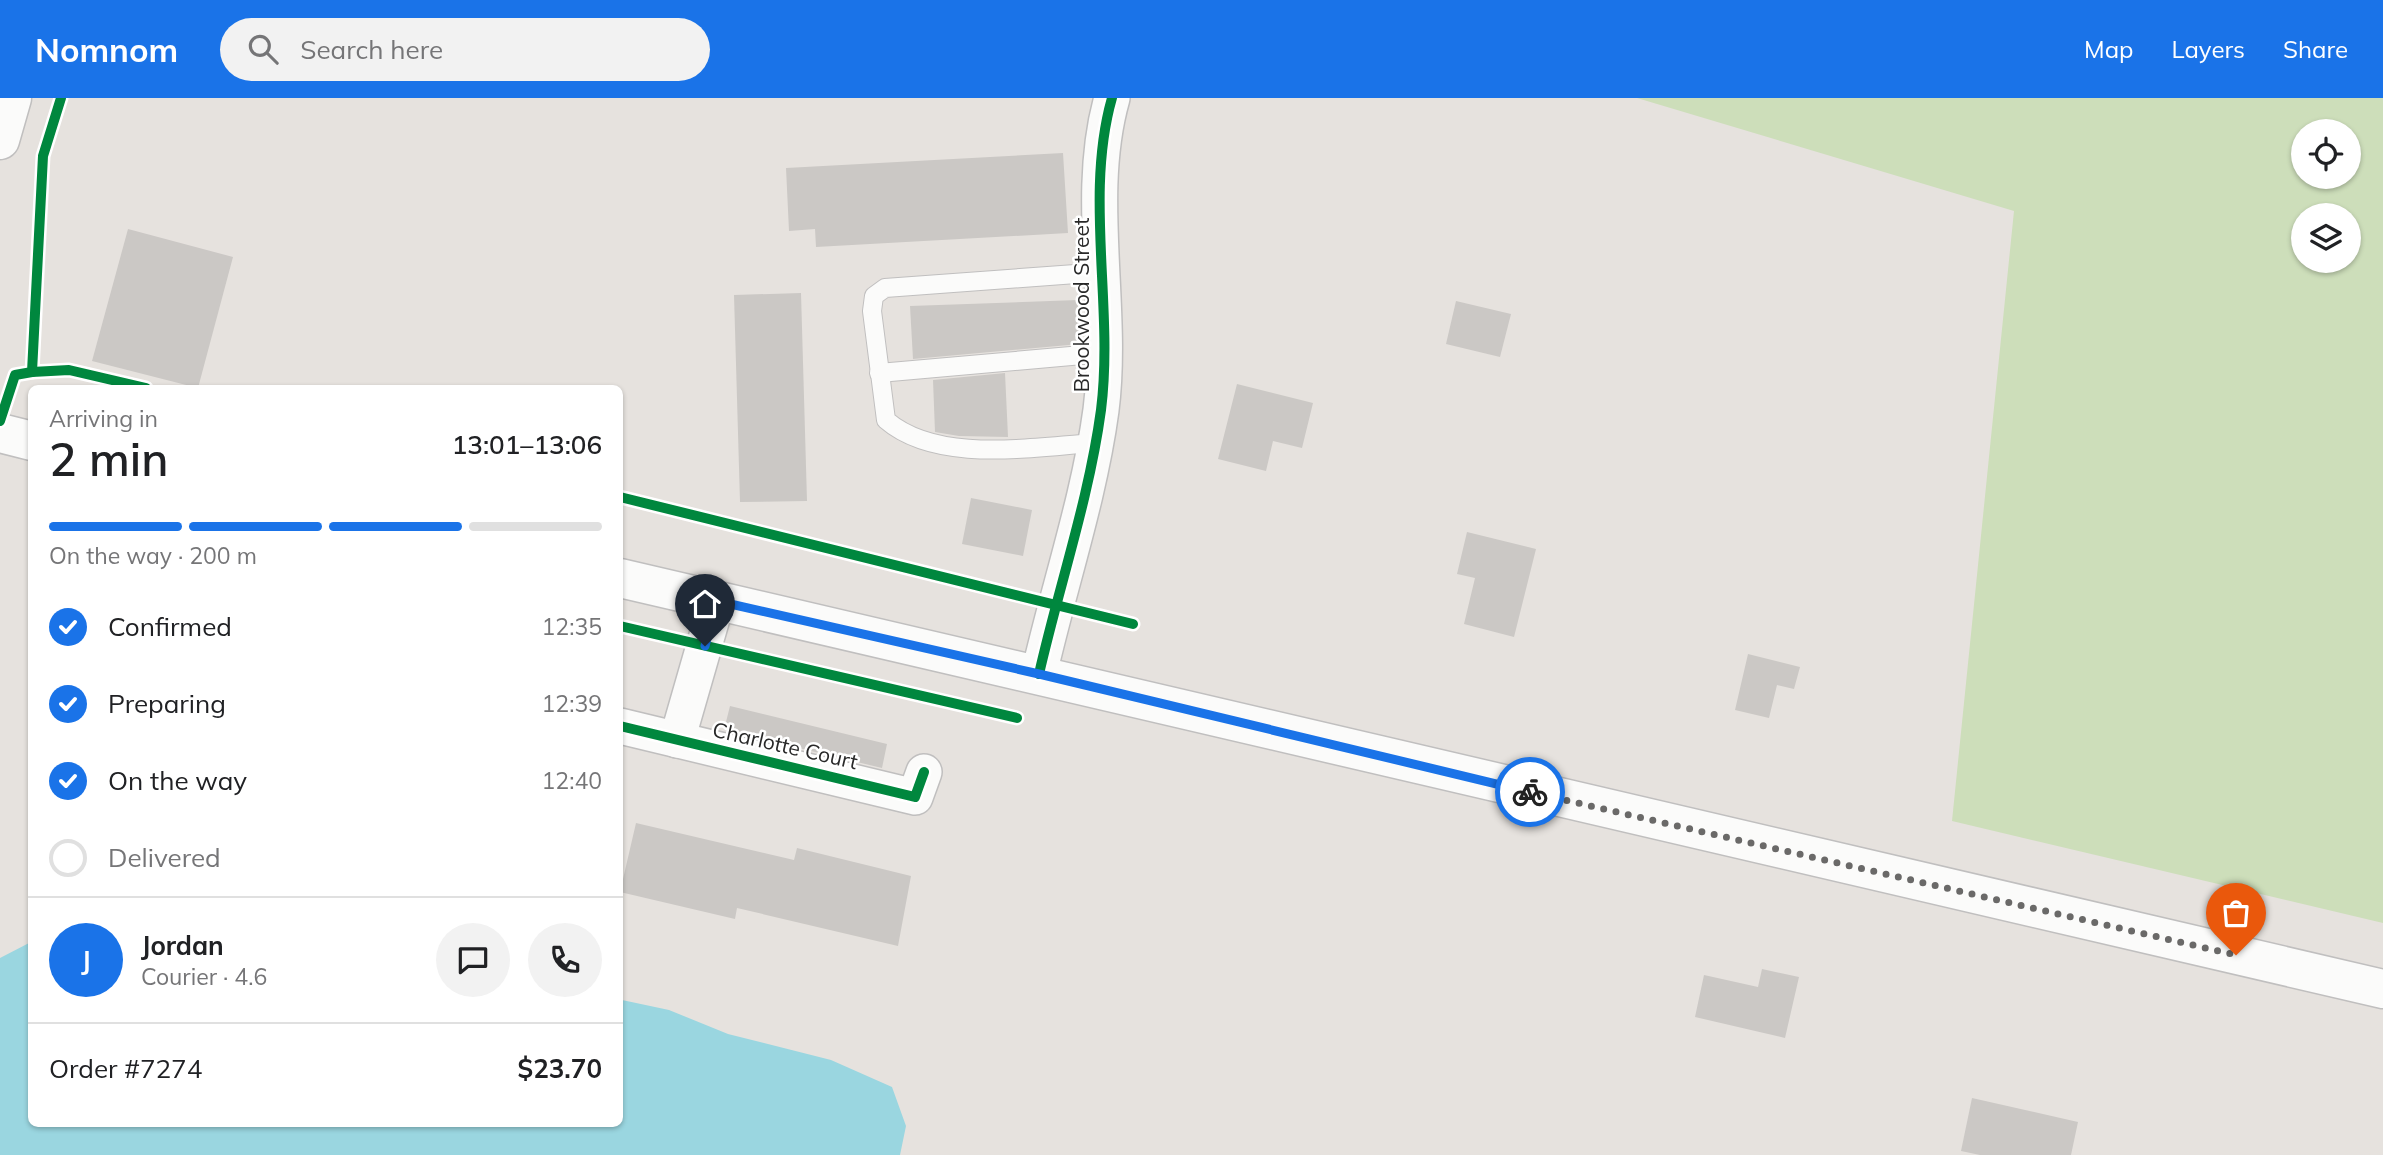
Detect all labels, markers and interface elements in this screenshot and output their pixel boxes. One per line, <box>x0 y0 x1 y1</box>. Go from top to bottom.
search box <box>220 18 710 81</box>
text: Nomnom <box>35 29 178 70</box>
icon: search <box>244 30 282 68</box>
text: Search here <box>300 33 443 66</box>
text: Map <box>2084 34 2133 64</box>
text: Layers <box>2171 34 2245 64</box>
text: Share <box>2283 34 2348 64</box>
map controls <box>2291 119 2361 273</box>
button: locate <box>2291 119 2361 189</box>
button: layers <box>2291 203 2361 273</box>
street label: Brookwood Street <box>1068 218 1094 392</box>
text: Arriving in <box>49 404 158 433</box>
text: 13:01–13:06 <box>452 428 602 461</box>
text: 2 min <box>49 430 168 488</box>
text: On the way · 200 m <box>49 541 257 570</box>
pin <box>675 574 735 646</box>
icon: home <box>686 585 724 623</box>
icon: check <box>49 608 87 646</box>
text: Confirmed <box>108 610 232 643</box>
text: 12:35 <box>542 612 602 641</box>
icon: check <box>49 685 87 723</box>
text: Preparing <box>108 687 226 720</box>
text: 12:39 <box>542 689 602 718</box>
street label: Charlotte Court <box>710 716 860 774</box>
courier <box>1495 757 1565 827</box>
icon: check <box>49 762 87 800</box>
text: On the way <box>108 764 247 797</box>
text: 12:40 <box>542 766 602 795</box>
icon: bike <box>1511 773 1549 811</box>
text: Delivered <box>108 841 221 874</box>
pin <box>2206 883 2266 955</box>
icon: bag <box>2217 894 2255 932</box>
button: chat <box>436 923 510 997</box>
button: phone <box>528 923 602 997</box>
text: Jordan <box>141 929 224 962</box>
text: J <box>81 944 91 977</box>
text: Courier · 4.6 <box>141 962 267 991</box>
text: Order #7274 <box>49 1052 202 1085</box>
text: $23.70 <box>518 1052 602 1085</box>

